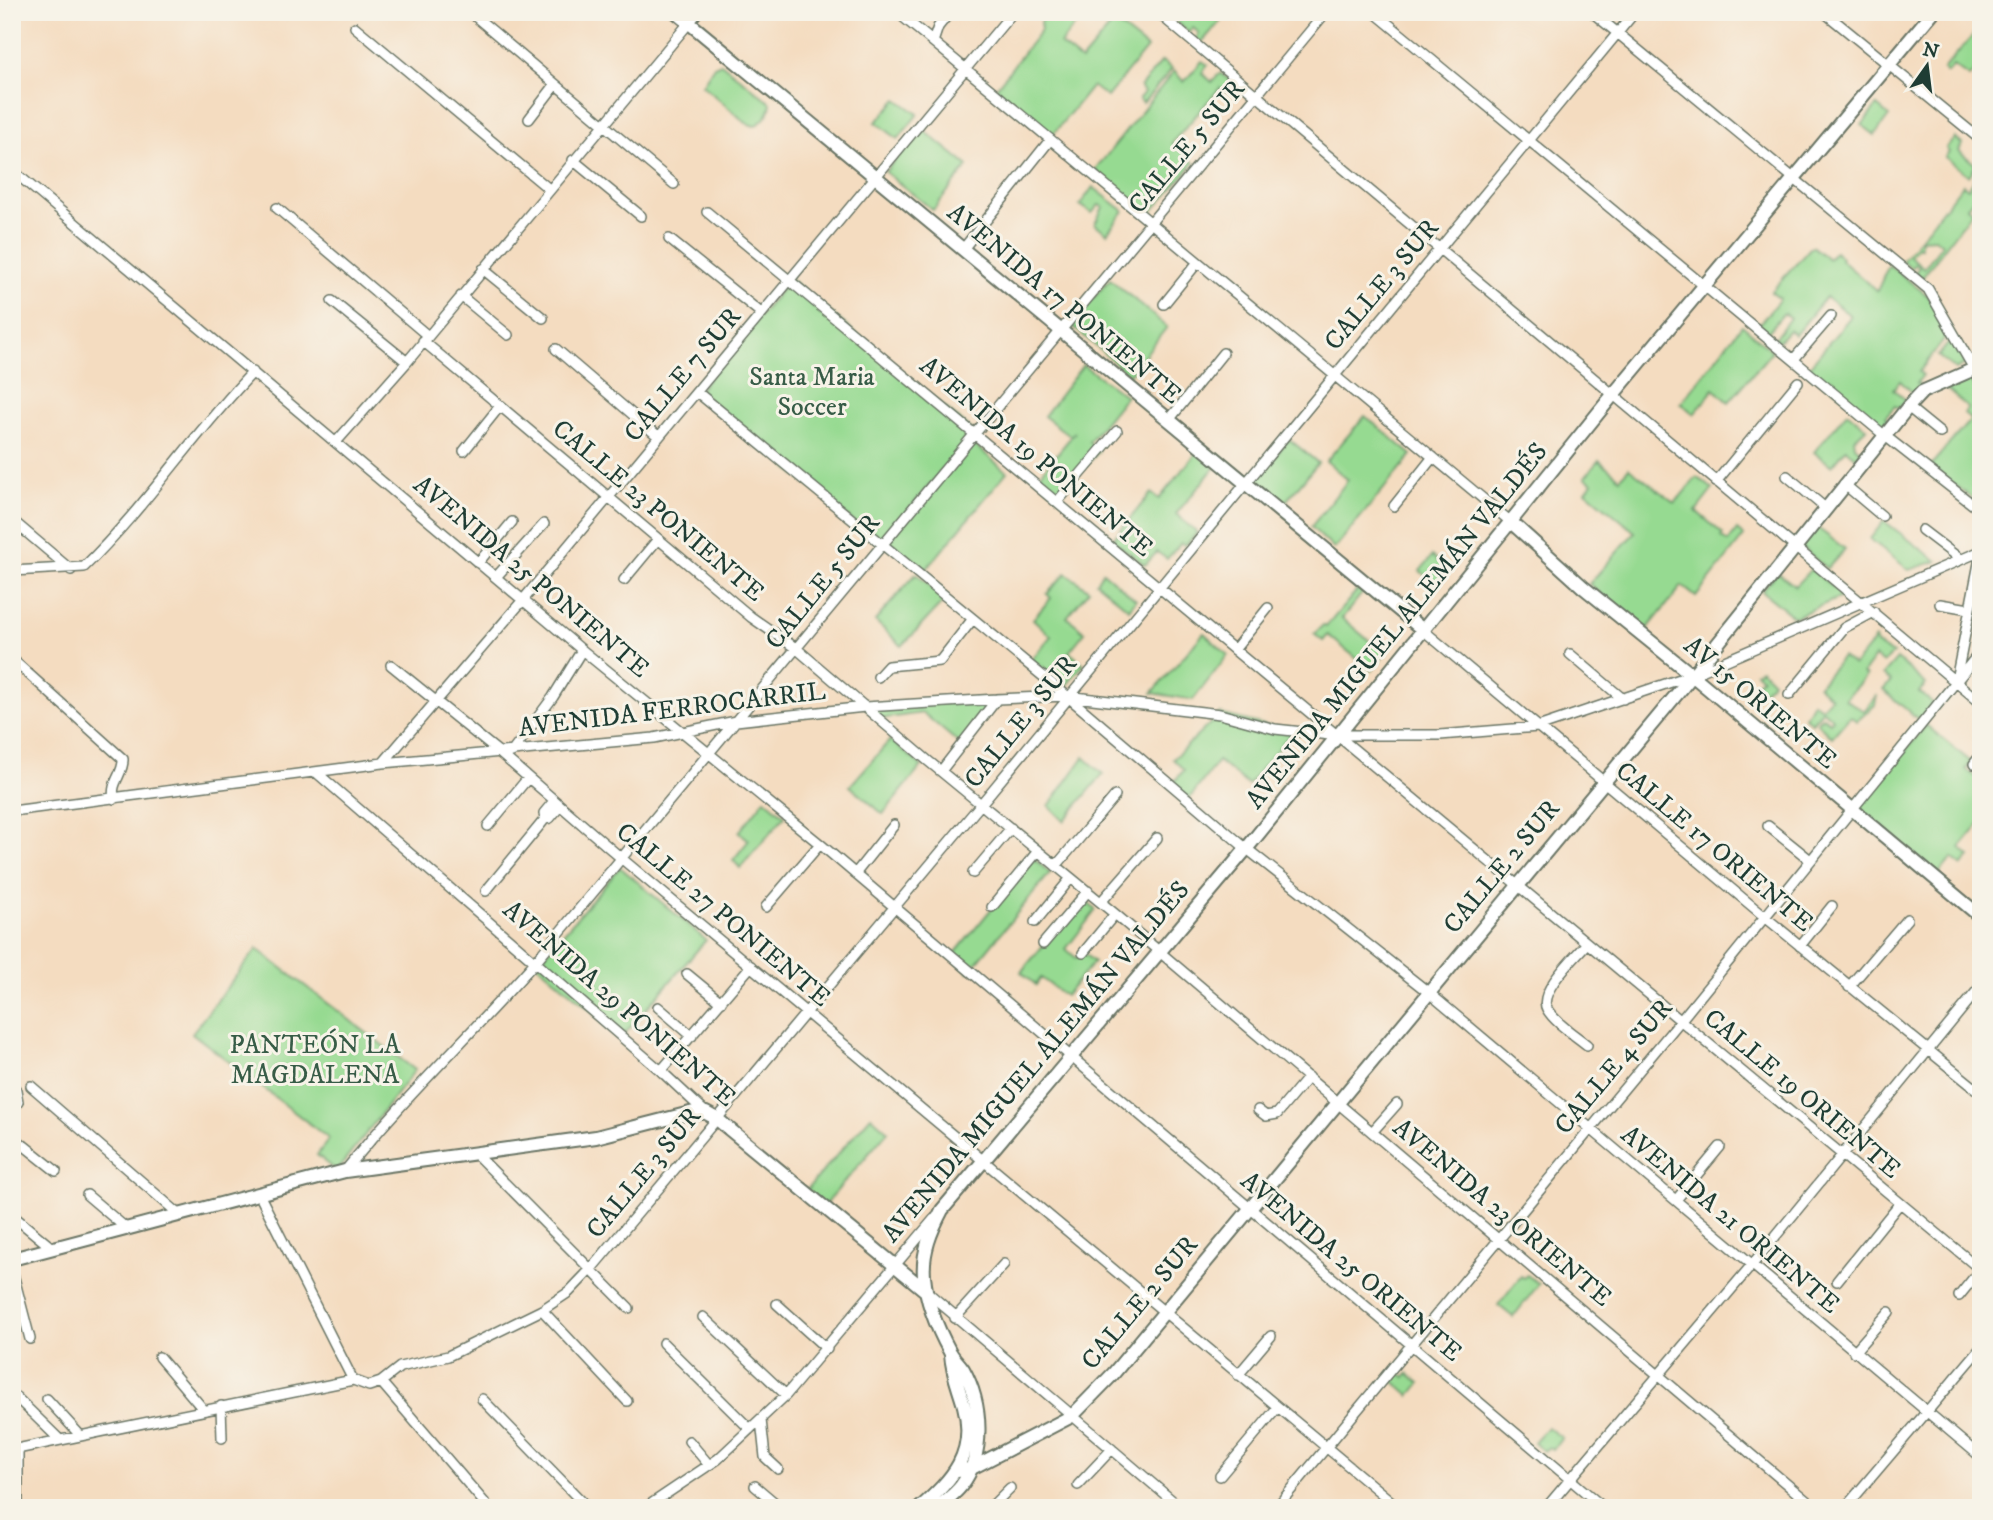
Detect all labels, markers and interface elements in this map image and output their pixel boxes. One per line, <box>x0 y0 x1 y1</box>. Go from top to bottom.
north arrow <box>1892 32 1962 102</box>
text: N <box>1920 38 1941 64</box>
street label: CALLE 5 SUR <box>1121 73 1253 221</box>
street label: AVENIDA 17 PONIENTE <box>940 196 1188 412</box>
street label: CALLE 3 SUR <box>1317 212 1447 358</box>
street label: CALLE 7 SUR <box>617 301 749 449</box>
street label: AVENIDA 19 PONIENTE <box>912 350 1160 564</box>
park label: Santa Maria Soccer <box>749 361 875 424</box>
street label: CALLE 23 PONIENTE <box>545 413 771 609</box>
street label: AVENIDA MIGUEL ALEMÁN VALDÉS <box>1238 435 1555 816</box>
street label: AVENIDA 25 PONIENTE <box>406 469 656 685</box>
street label: CALLE 5 SUR <box>758 508 888 656</box>
street label: AV 15 ORIENTE <box>1677 629 1843 777</box>
street label: CALLE 3 SUR <box>957 649 1085 795</box>
street label: AVENIDA FERROCARRIL <box>517 675 828 745</box>
street label: CALLE 17 ORIENTE <box>1608 755 1820 939</box>
street label: CALLE 2 SUR <box>1436 793 1568 941</box>
street label: CALLE 27 PONIENTE <box>609 816 837 1014</box>
street label: AVENIDA MIGUEL ALEMÁN VALDÉS <box>874 874 1197 1250</box>
street label: AVENIDA 29 PONIENTE <box>496 894 742 1114</box>
street label: CALLE 4 SUR <box>1548 992 1680 1142</box>
street label: CALLE 19 ORIENTE <box>1697 1002 1907 1186</box>
park label: PANTEÓN LA MAGDALENA <box>229 1028 401 1092</box>
street label: CALLE 3 SUR <box>579 1100 709 1246</box>
street label: AVENIDA 23 ORIENTE <box>1386 1112 1618 1314</box>
street label: AVENIDA 21 ORIENTE <box>1614 1119 1846 1321</box>
street label: AVENIDA 25 ORIENTE <box>1233 1165 1469 1369</box>
street label: CALLE 2 SUR <box>1074 1229 1206 1377</box>

